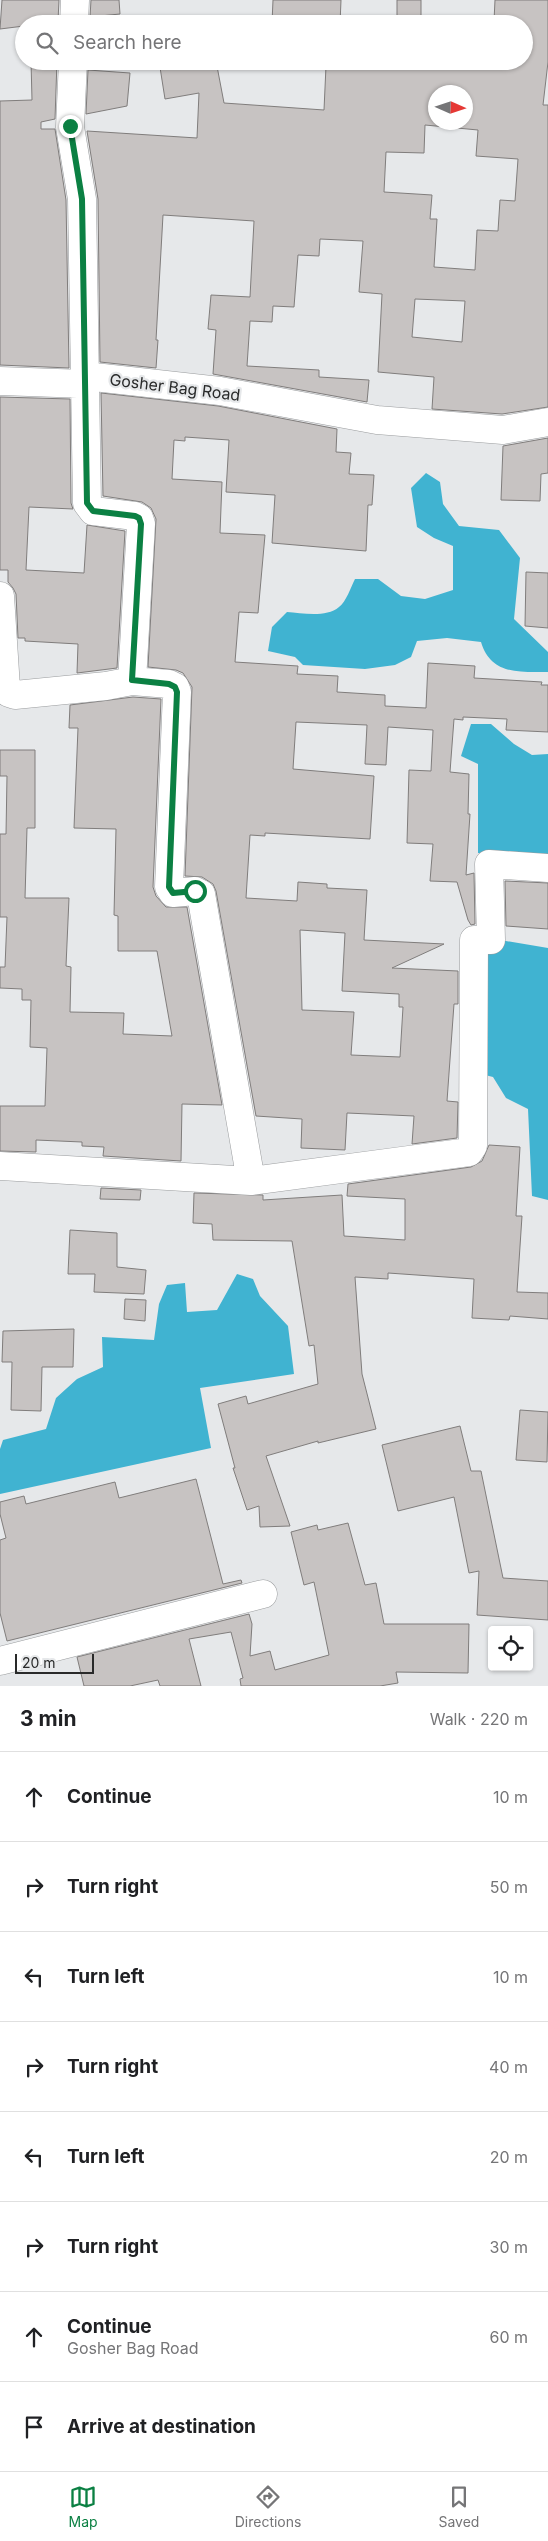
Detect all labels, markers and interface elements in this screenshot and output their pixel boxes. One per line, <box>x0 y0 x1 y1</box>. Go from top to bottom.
search box <box>15 15 533 70</box>
icon: search <box>33 29 61 57</box>
text: Search here <box>73 31 182 54</box>
north arrow <box>428 85 473 130</box>
route end <box>59 115 82 138</box>
street label: Gosher Bag Road <box>108 369 242 405</box>
route start <box>184 880 207 903</box>
map controls <box>488 1626 533 1671</box>
button: locate <box>488 1626 533 1671</box>
scale bar <box>15 1651 94 1674</box>
text: 20 m <box>22 1654 56 1671</box>
text: 3 min <box>20 1706 76 1731</box>
text: Walk · 220 m <box>430 1709 528 1729</box>
icon: ahead <box>20 1783 48 1811</box>
text: Continue <box>67 1785 152 1808</box>
text: 10 m <box>493 1787 528 1807</box>
icon: right <box>20 1873 48 1901</box>
text: Turn right <box>67 1875 158 1898</box>
text: 50 m <box>490 1877 528 1897</box>
icon: left <box>20 1963 48 1991</box>
text: Turn left <box>67 1965 145 1988</box>
text: 10 m <box>493 1967 528 1987</box>
icon: right <box>20 2053 48 2081</box>
text: Turn right <box>67 2055 158 2078</box>
text: 40 m <box>489 2057 528 2077</box>
icon: left <box>20 2143 48 2171</box>
text: Turn left <box>67 2145 145 2168</box>
text: 20 m <box>490 2147 528 2167</box>
icon: right <box>20 2233 48 2261</box>
text: Turn right <box>67 2235 158 2258</box>
text: 30 m <box>490 2237 528 2257</box>
text: Continue <box>67 2315 152 2338</box>
icon: ahead <box>20 2323 48 2351</box>
text: 60 m <box>489 2327 528 2347</box>
text: Gosher Bag Road <box>67 2338 199 2358</box>
icon: arrive <box>20 2413 48 2441</box>
text: Arrive at destination <box>67 2415 256 2438</box>
tab: Map <box>69 2483 98 2530</box>
tab: Directions <box>235 2483 301 2530</box>
tab: Saved <box>438 2483 479 2530</box>

